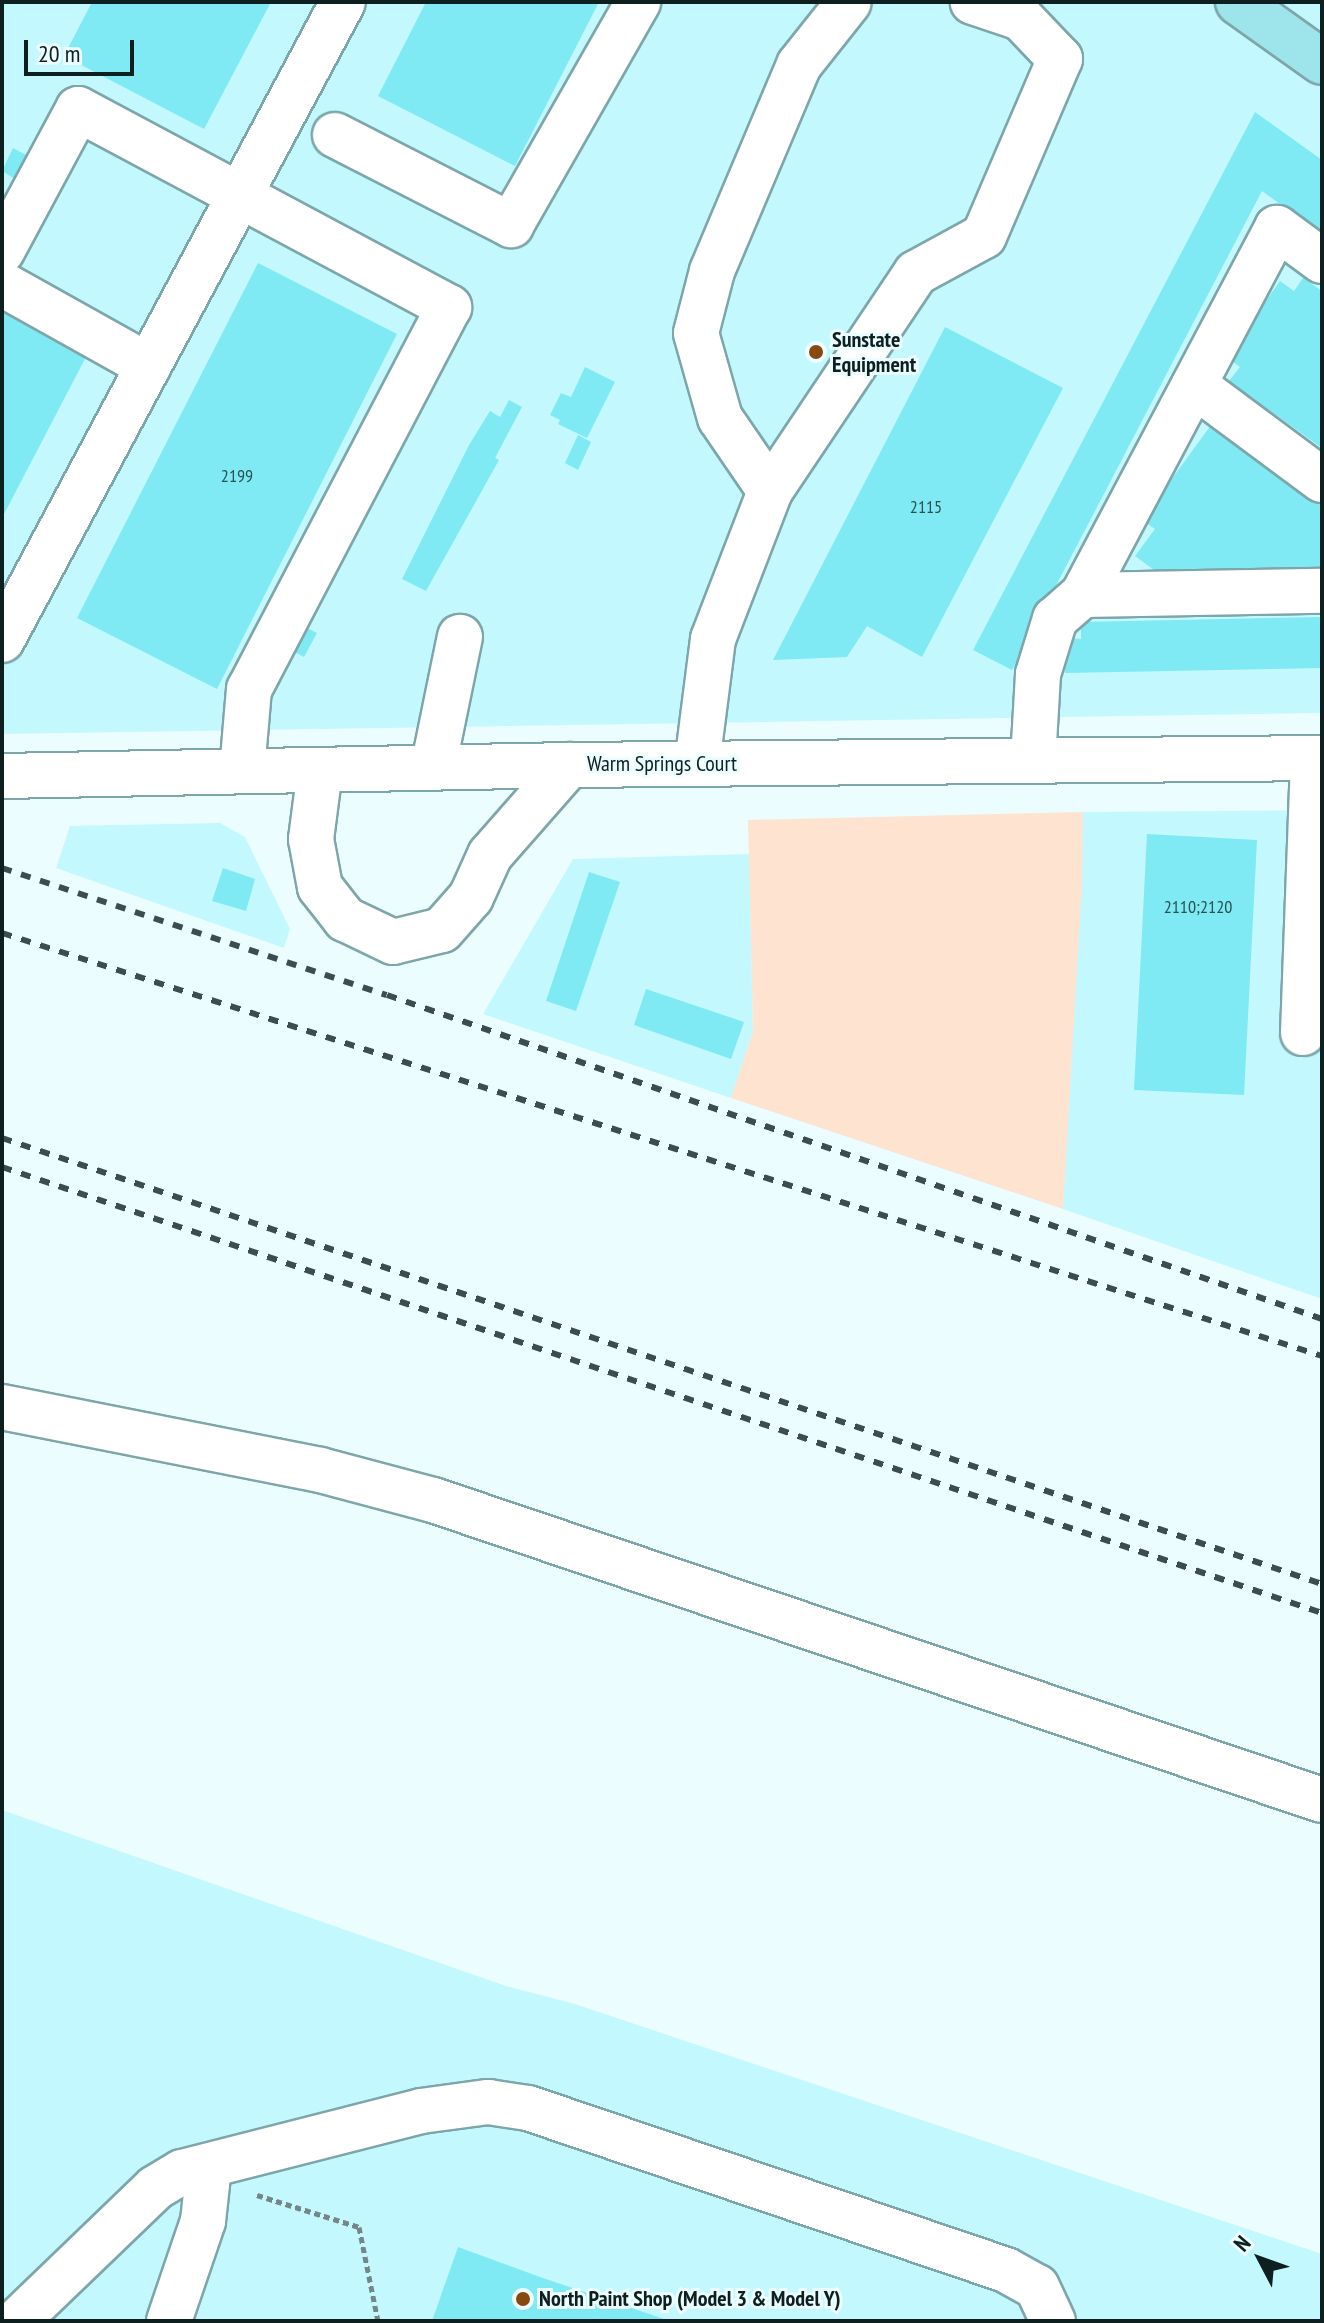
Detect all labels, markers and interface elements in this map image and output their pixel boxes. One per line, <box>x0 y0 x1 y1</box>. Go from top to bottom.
scale bar <box>28 24 138 74</box>
text: 20 m <box>38 38 80 69</box>
place label: Sunstate Equipment <box>832 326 916 378</box>
marker: Sunstate Equipment <box>807 343 825 361</box>
house number: 2199 <box>221 465 253 487</box>
house number: 2115 <box>910 496 942 518</box>
street label: Warm Springs Court <box>587 751 737 777</box>
house number: 2110;2120 <box>1164 896 1232 918</box>
north arrow <box>1220 2219 1300 2299</box>
text: N <box>1227 2230 1256 2257</box>
place label: North Paint Shop (Model 3 & Model Y) <box>539 2286 841 2312</box>
marker: North Paint Shop (Model 3 & Model Y) <box>514 2290 532 2308</box>

